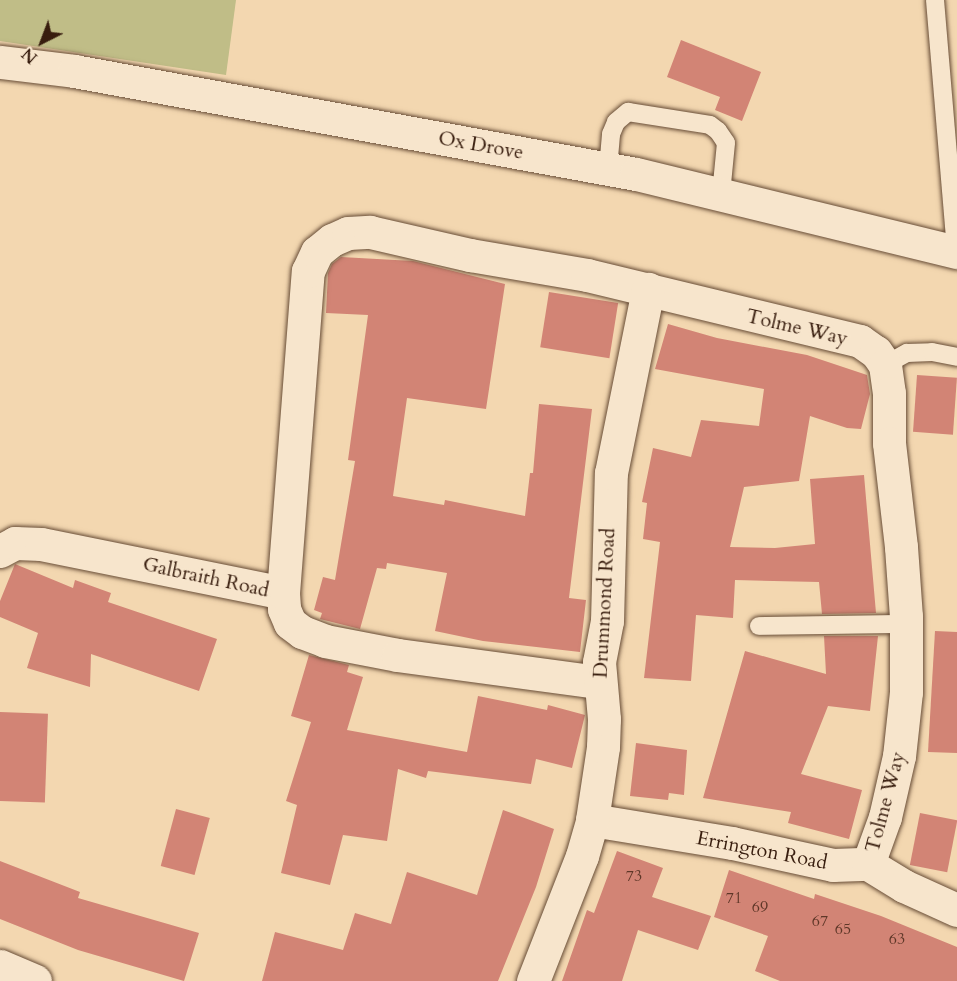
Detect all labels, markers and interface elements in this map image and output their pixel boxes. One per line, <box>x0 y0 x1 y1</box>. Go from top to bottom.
north arrow <box>12 12 72 72</box>
text: N <box>17 43 42 68</box>
street label: Ox Drove <box>436 126 526 164</box>
street label: Tolme Way <box>744 304 850 350</box>
street label: Drummond Road <box>588 527 620 679</box>
street label: Galbraith Road <box>141 552 271 602</box>
street label: Tolme Way <box>860 749 910 855</box>
street label: Errington Road <box>694 826 830 874</box>
house number: 73 <box>626 866 642 886</box>
house number: 71 <box>726 888 742 908</box>
house number: 69 <box>752 897 768 917</box>
house number: 67 <box>812 911 828 931</box>
house number: 65 <box>835 919 851 939</box>
house number: 63 <box>889 929 905 949</box>

